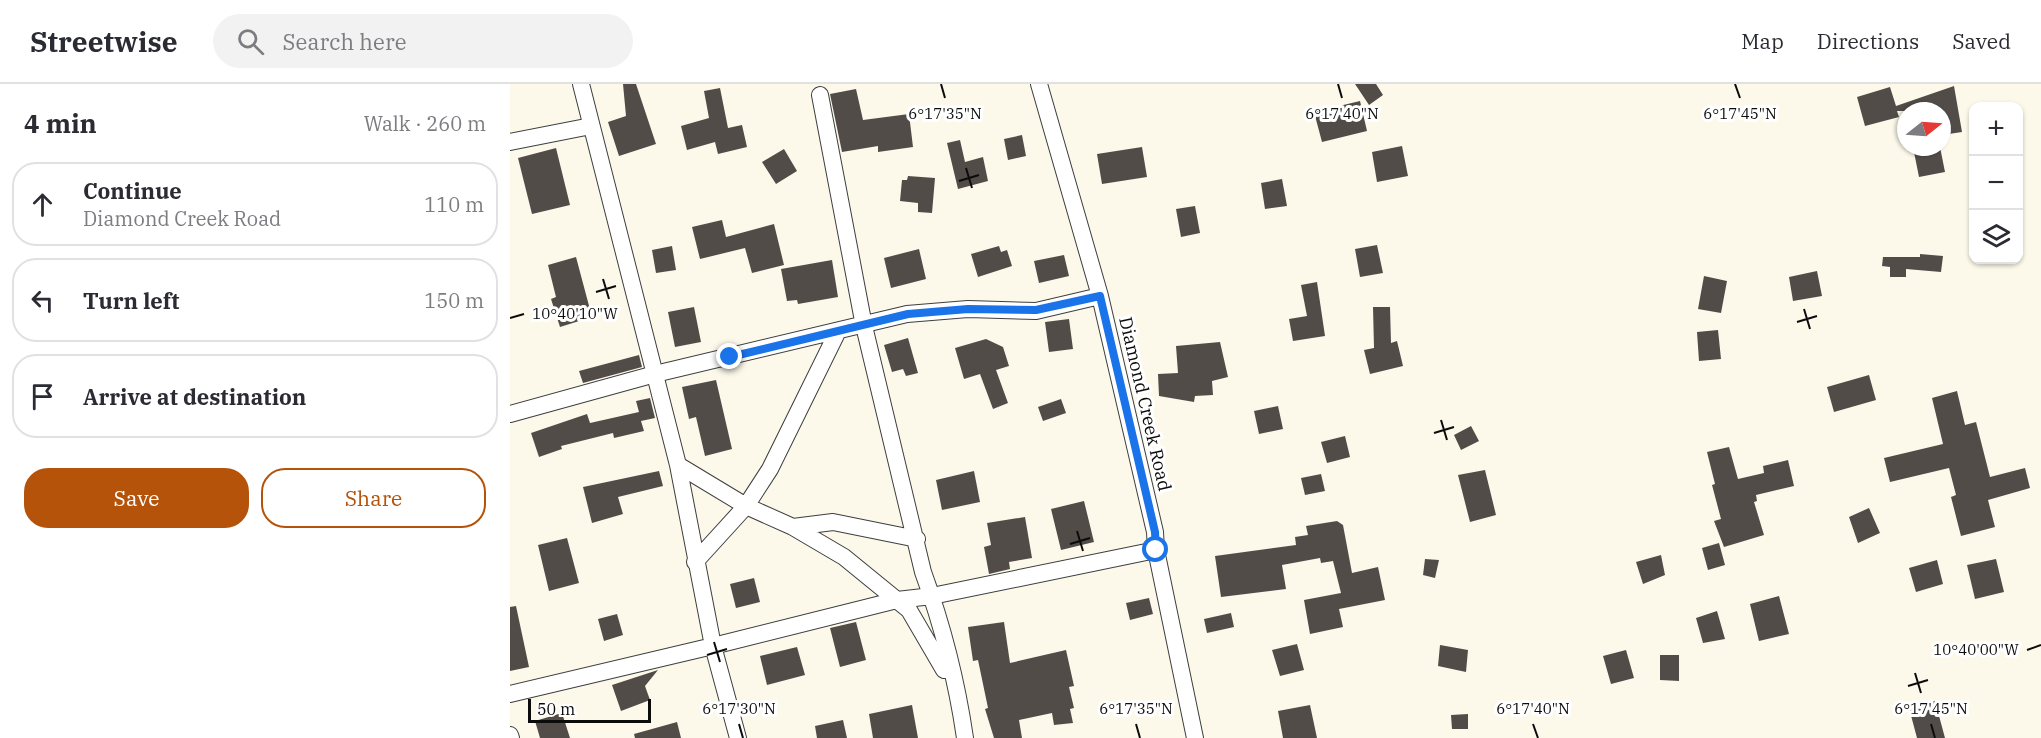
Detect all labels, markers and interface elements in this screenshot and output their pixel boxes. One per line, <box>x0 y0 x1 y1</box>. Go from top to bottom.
search box <box>213 14 633 68</box>
text: Streetwise <box>30 23 177 60</box>
icon: search <box>234 25 267 58</box>
text: Search here <box>282 27 406 56</box>
text: Map <box>1741 27 1784 55</box>
text: Directions <box>1817 27 1919 55</box>
text: Saved <box>1952 27 2011 55</box>
north arrow <box>1897 102 1951 156</box>
map controls <box>1969 102 2023 264</box>
button: + <box>1969 102 2023 156</box>
text: 6°17'35"N <box>908 104 982 123</box>
text: 6°17'40"N <box>1305 104 1379 123</box>
text: 6°17'45"N <box>1703 104 1777 123</box>
text: 4 min <box>24 106 97 140</box>
text: Walk · 260 m <box>364 110 486 137</box>
button: − <box>1969 156 2023 210</box>
text: Continue <box>83 176 182 205</box>
icon: ahead <box>26 188 59 221</box>
text: 110 m <box>424 191 484 218</box>
text: Diamond Creek Road <box>83 205 281 232</box>
button: layers <box>1969 210 2023 264</box>
icon: left <box>26 284 59 317</box>
text: Turn left <box>83 286 179 315</box>
text: 150 m <box>424 287 484 314</box>
text: 10°40'10"W <box>532 304 618 323</box>
street label: Diamond Creek Road <box>1114 314 1177 493</box>
route end <box>716 343 742 369</box>
icon: arrive <box>26 380 59 413</box>
text: Arrive at destination <box>83 382 306 411</box>
button: Save <box>24 468 249 528</box>
button: Share <box>261 468 486 528</box>
route start <box>1142 536 1168 562</box>
text: 10°40'00"W <box>1933 640 2019 659</box>
scale bar <box>528 696 651 724</box>
text: 50 m <box>537 699 575 719</box>
text: 6°17'30"N <box>702 699 776 718</box>
text: 6°17'35"N <box>1099 699 1173 718</box>
text: 6°17'40"N <box>1496 699 1570 718</box>
text: 6°17'45"N <box>1894 699 1968 718</box>

